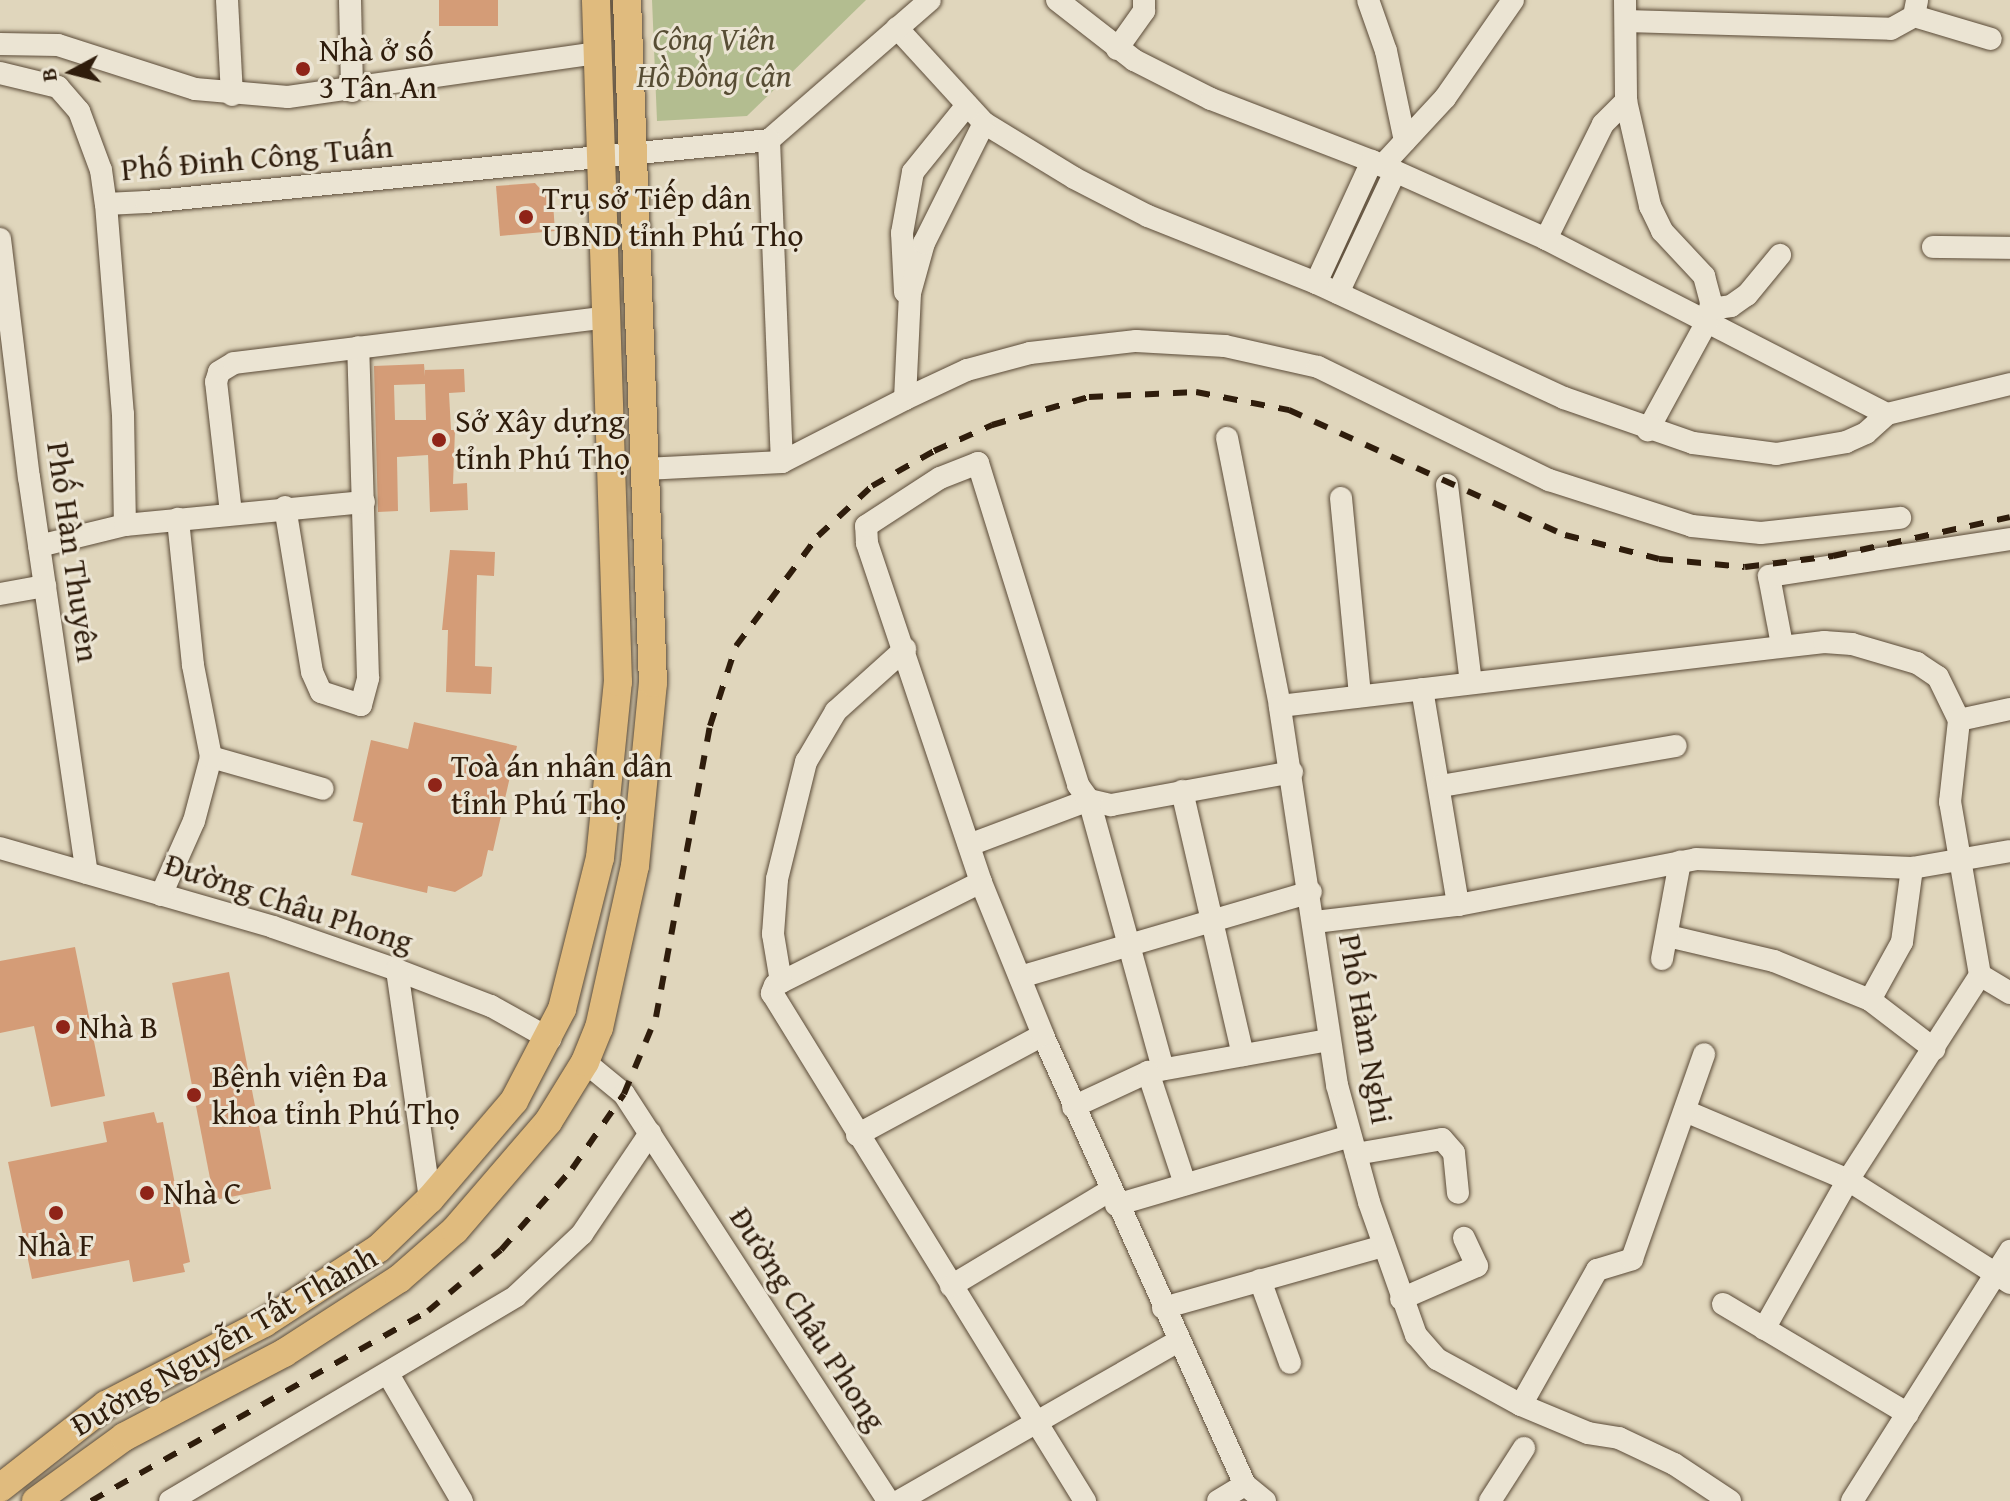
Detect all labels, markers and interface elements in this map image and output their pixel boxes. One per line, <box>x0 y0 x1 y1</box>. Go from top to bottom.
park label: Công Viên Hồ Đồng Cận <box>636 21 792 96</box>
north arrow <box>32 32 112 112</box>
place label: Nhà ở số 3 Tân An <box>319 32 437 107</box>
marker: Nhà ở số 3 Tân An <box>294 60 312 78</box>
text: B <box>31 66 65 84</box>
street label: Phố Đinh Công Tuấn <box>119 127 395 189</box>
place label: Trụ sở Tiếp dân UBND tỉnh Phú Thọ <box>542 180 804 255</box>
marker: Trụ sở Tiếp dân UBND tỉnh Phú Thọ <box>517 208 535 226</box>
place label: Sở Xây dựng tỉnh Phú Thọ <box>455 403 630 478</box>
marker: Sở Xây dựng tỉnh Phú Thọ <box>430 431 448 449</box>
street label: Phố Hàn Thuyên <box>39 439 107 665</box>
place label: Toà án nhân dân tỉnh Phú Thọ <box>451 748 673 823</box>
marker: Toà án nhân dân tỉnh Phú Thọ <box>426 776 444 794</box>
street label: Đường Châu Phong <box>160 845 418 961</box>
street label: Phố Hàm Nghi <box>1330 931 1402 1127</box>
place label: Nhà B <box>79 1008 158 1046</box>
marker: Nhà B <box>54 1018 72 1036</box>
place label: Bệnh viện Đa khoa tỉnh Phú Thọ <box>212 1058 460 1133</box>
marker: Bệnh viện Đa khoa tỉnh Phú Thọ <box>183 1084 205 1106</box>
place label: Nhà C <box>163 1174 241 1212</box>
marker: Nhà C <box>138 1184 156 1202</box>
street label: Đường Châu Phong <box>721 1200 895 1438</box>
marker: Nhà F <box>47 1204 65 1222</box>
place label: Nhà F <box>18 1226 94 1264</box>
street label: Đường Nguyễn Tất Thành <box>64 1238 384 1444</box>

